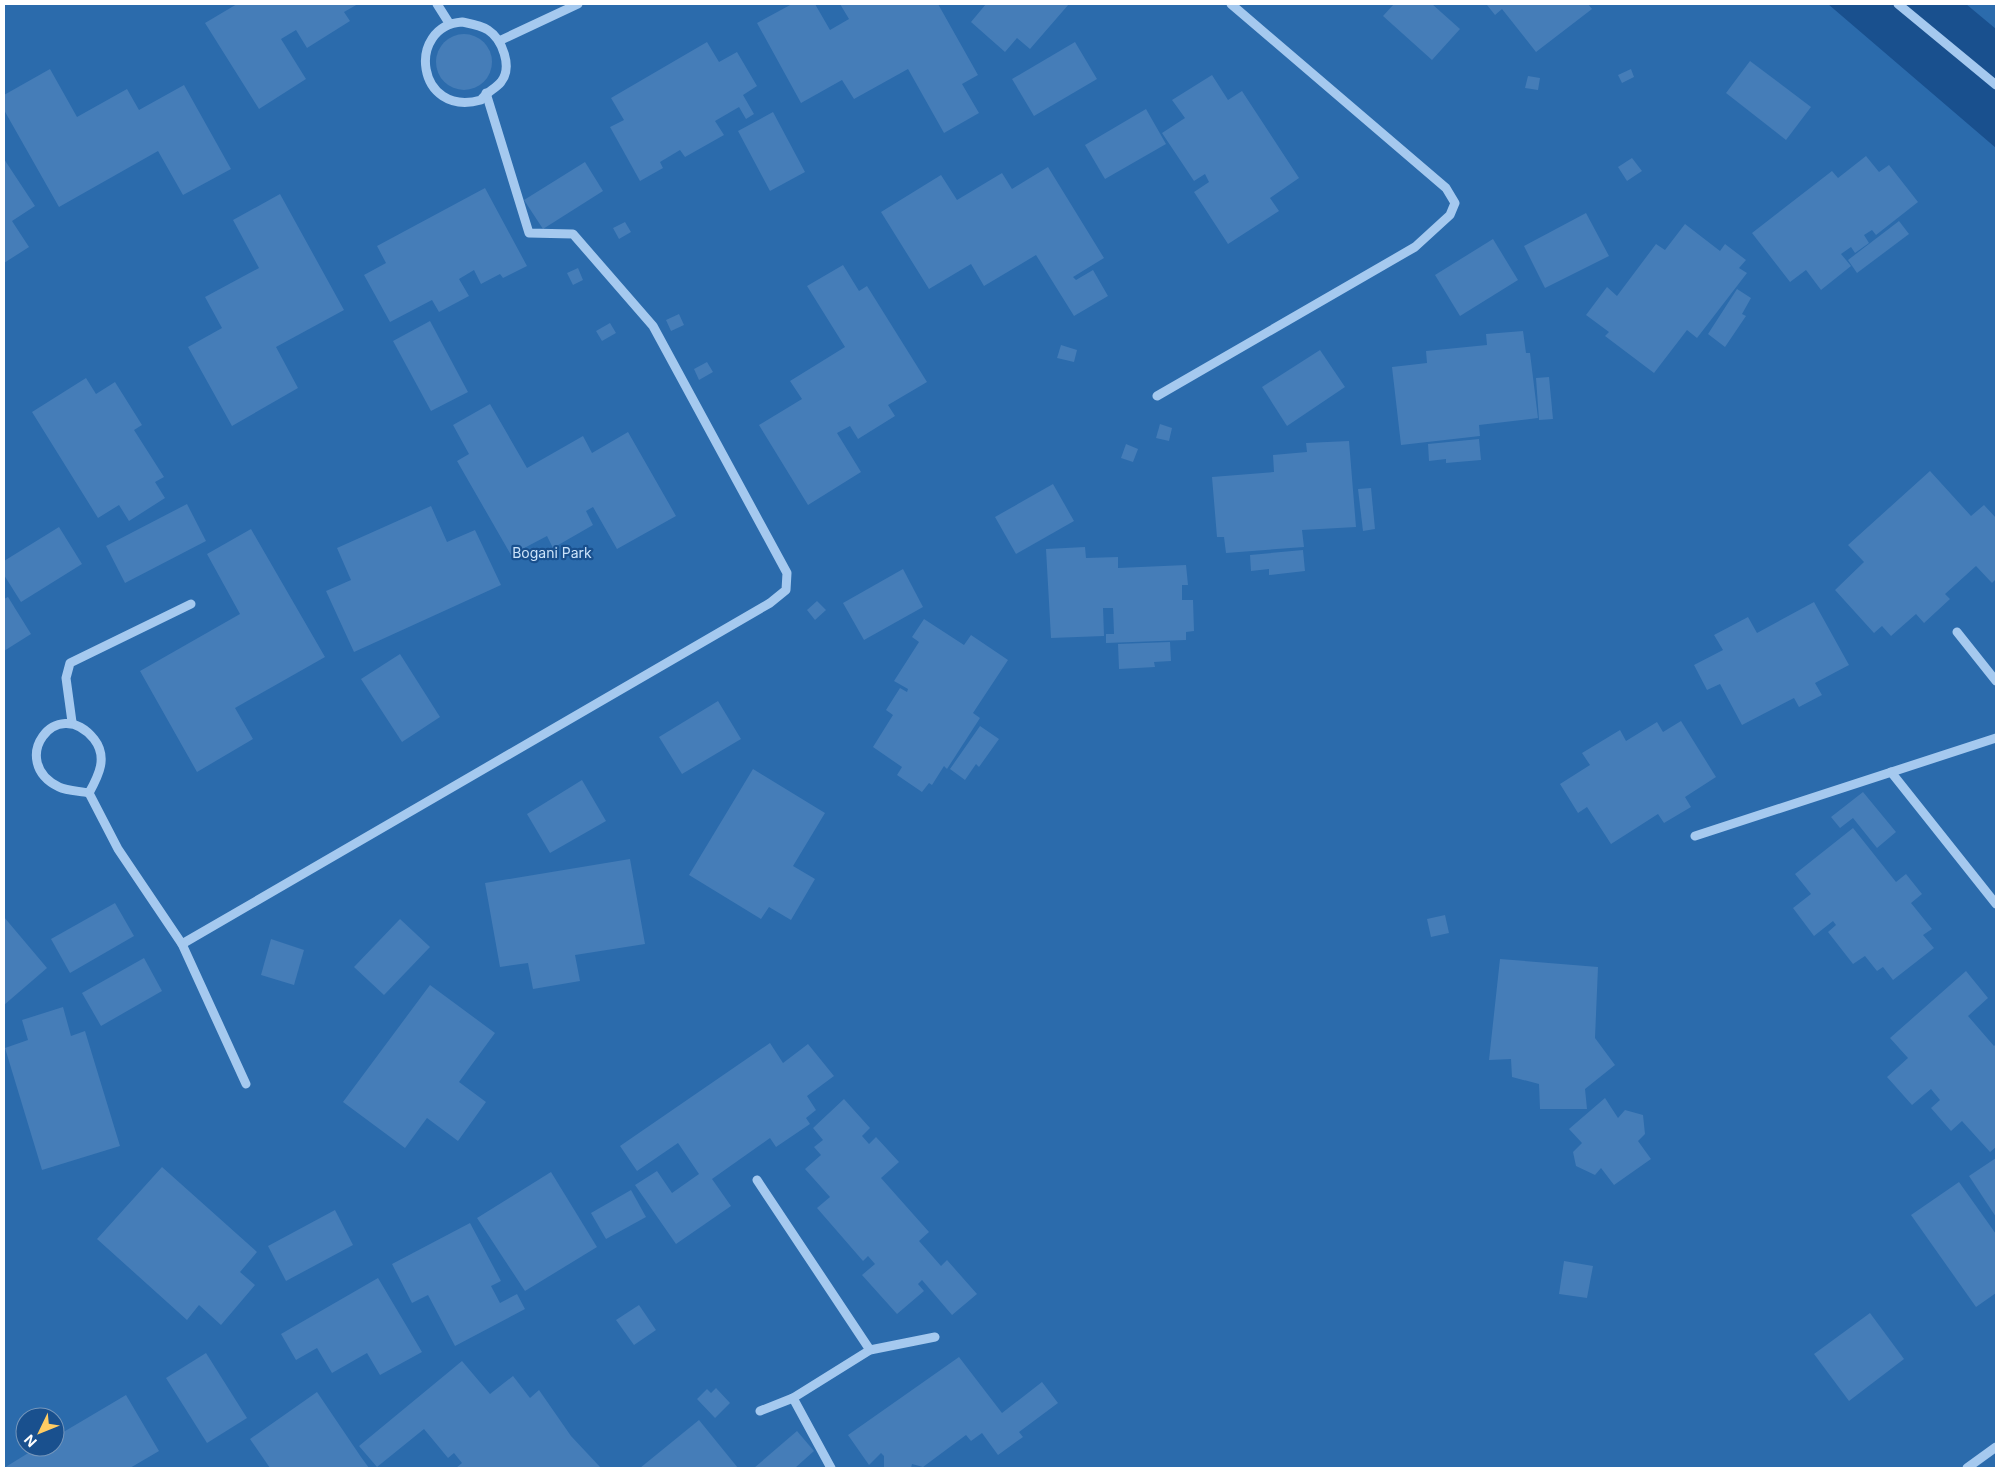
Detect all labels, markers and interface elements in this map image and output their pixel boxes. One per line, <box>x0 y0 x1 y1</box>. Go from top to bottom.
park label: Bogani Park <box>512 544 592 561</box>
north arrow <box>15 1407 65 1457</box>
text: N <box>20 1432 40 1451</box>

